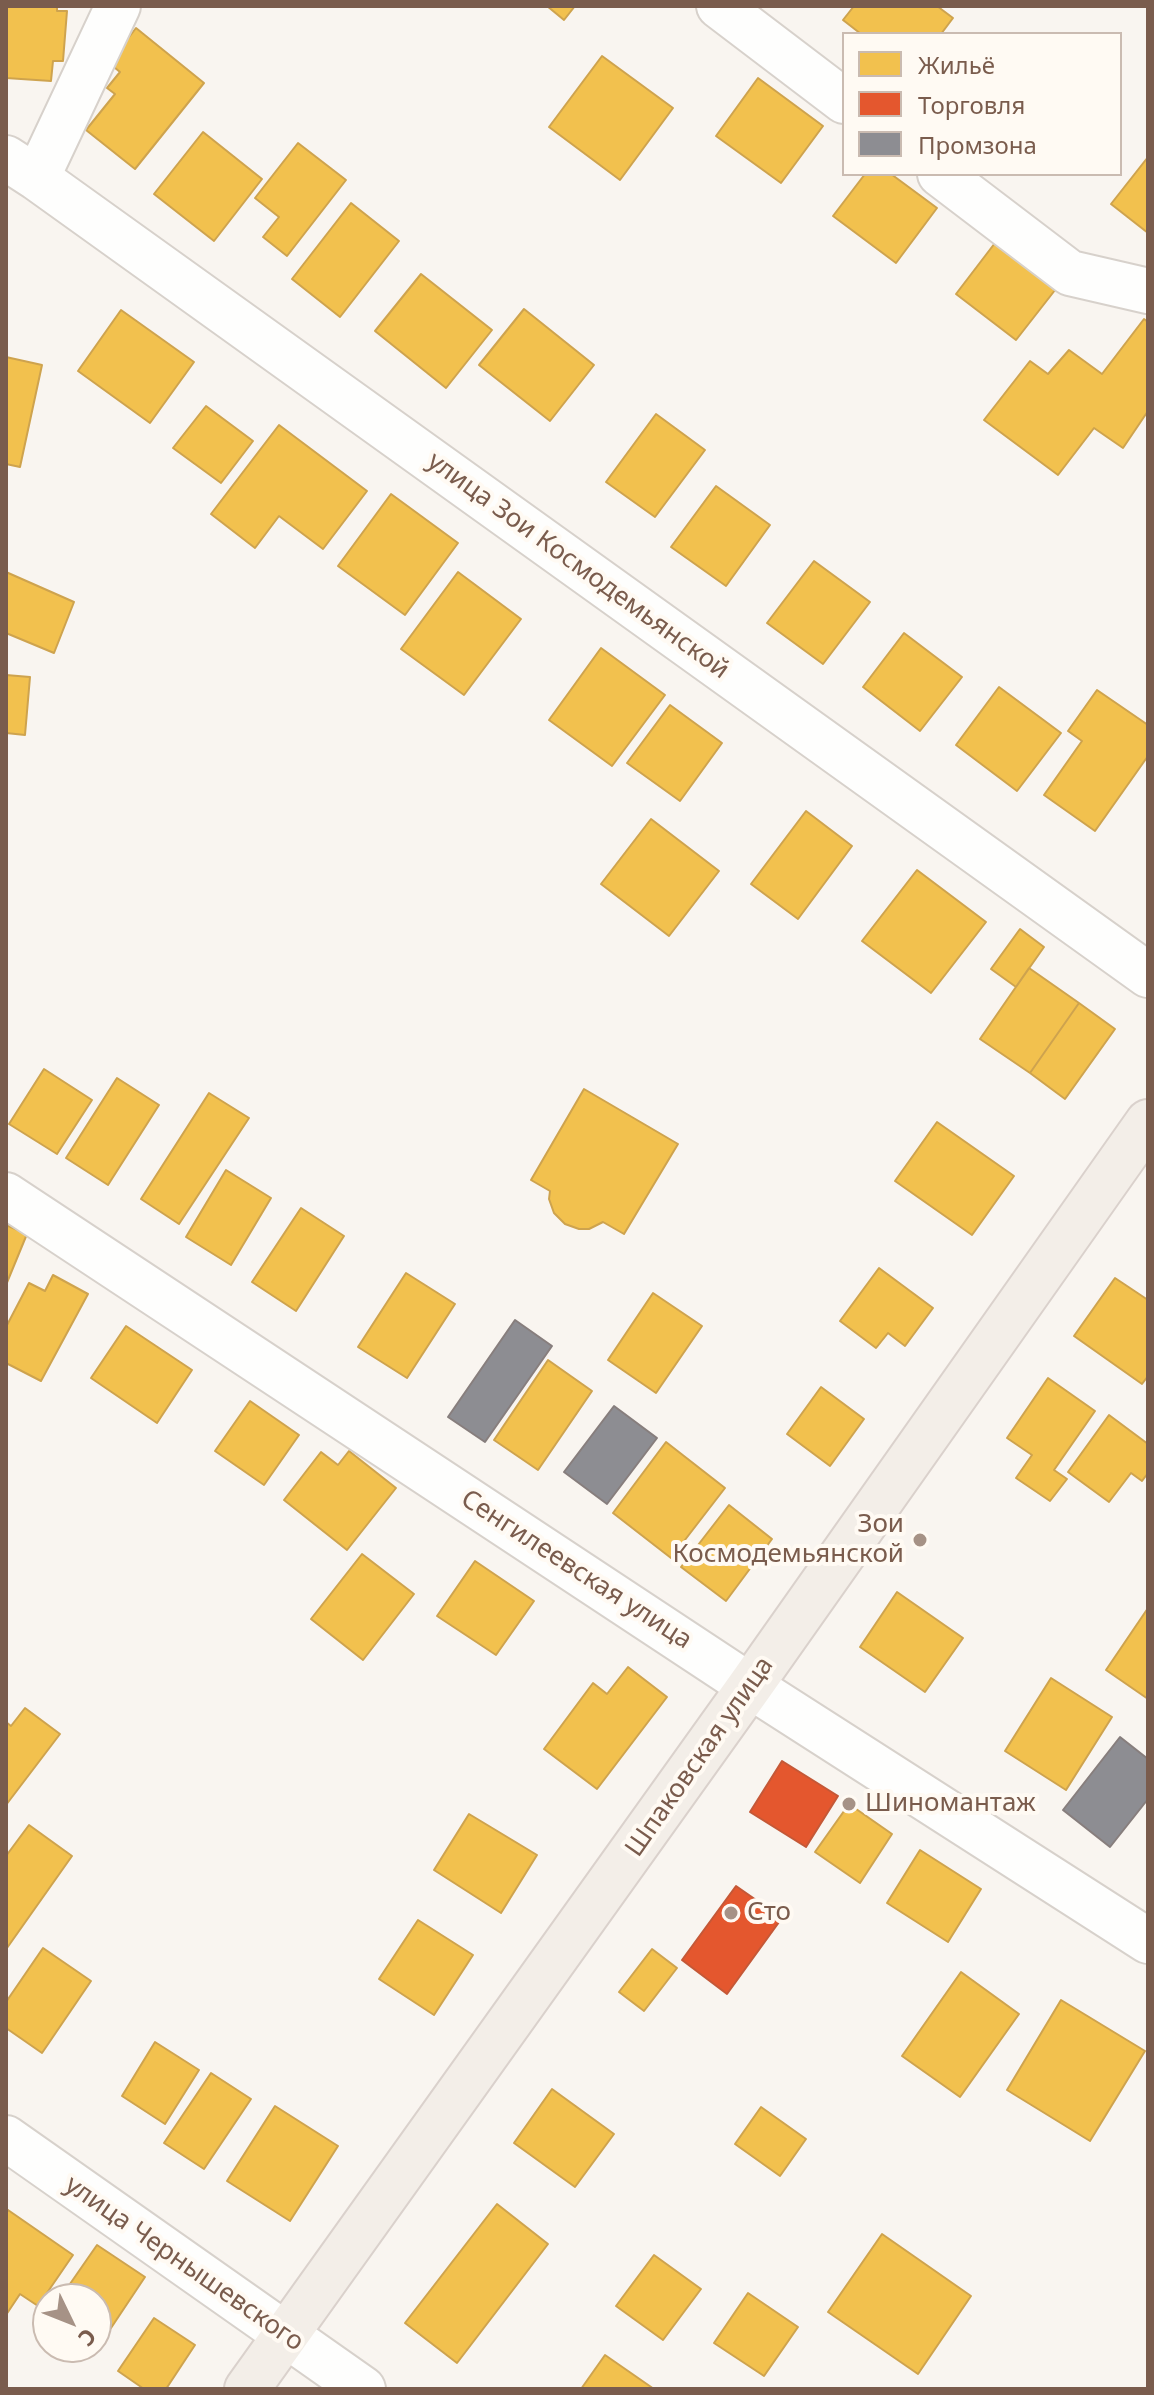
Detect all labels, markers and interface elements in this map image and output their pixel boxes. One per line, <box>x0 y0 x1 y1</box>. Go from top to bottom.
legend <box>842 32 1122 176</box>
text: Жильё <box>918 48 995 81</box>
text: Торговля <box>918 88 1025 121</box>
text: Промзона <box>918 128 1037 161</box>
street label: улица Зои Космодемьянской <box>421 446 735 686</box>
street label: Сенгилеевская улица <box>455 1484 697 1656</box>
place label: Зои Космодемьянской <box>672 1509 904 1570</box>
marker: Зои Космодемьянской <box>911 1531 929 1549</box>
street label: Шпаковская улица <box>619 1651 781 1863</box>
place label: Шиномантаж <box>865 1788 1036 1820</box>
marker: Шиномантаж <box>840 1795 858 1813</box>
place label: Сто <box>747 1897 791 1929</box>
marker: Сто <box>722 1904 740 1922</box>
street label: улица Чернышевского <box>59 2170 309 2358</box>
north arrow <box>32 2283 112 2363</box>
text: С <box>72 2323 104 2353</box>

